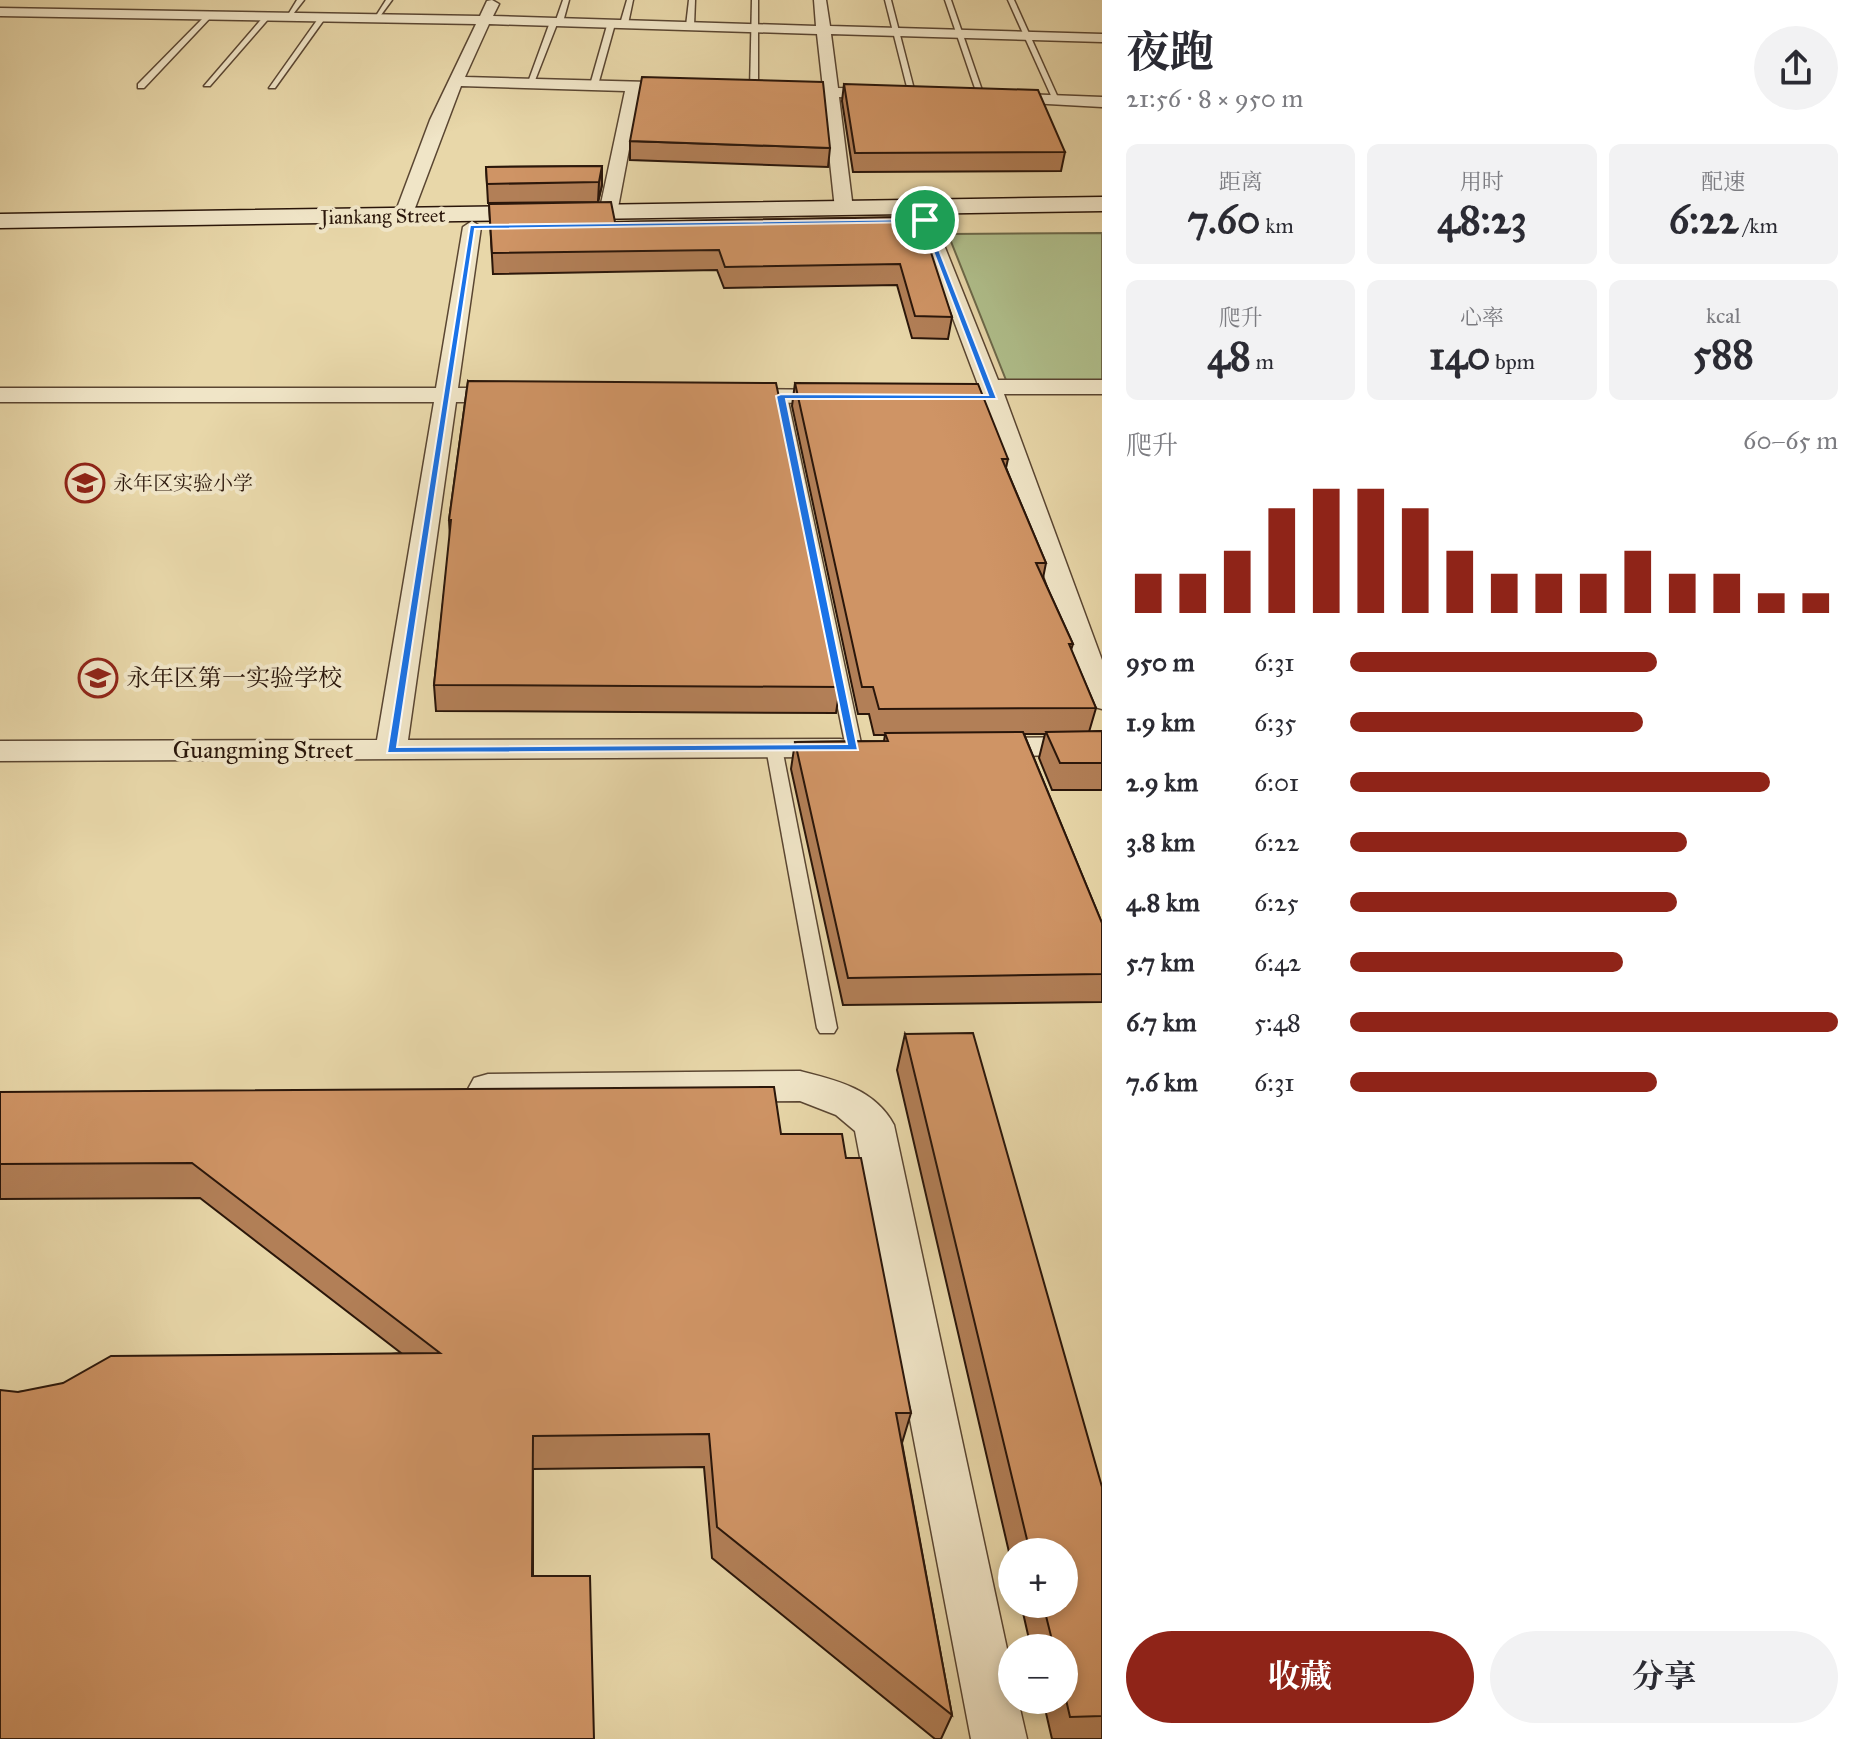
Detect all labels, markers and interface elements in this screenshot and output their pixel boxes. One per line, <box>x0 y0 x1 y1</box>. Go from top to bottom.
text: 夜跑 <box>1126 25 1214 79</box>
button: share <box>1754 26 1838 110</box>
text: 21:56 · 8 × 950 m <box>1126 82 1303 114</box>
text: 距离 <box>1219 168 1263 195</box>
text: 用时 <box>1460 168 1504 195</box>
text: 配速 <box>1701 168 1745 195</box>
pin <box>891 186 959 254</box>
text: 7.60 <box>1187 195 1260 244</box>
text: 48:23 <box>1437 195 1527 244</box>
text: 6:22 <box>1669 195 1739 244</box>
icon: arrive <box>903 198 947 242</box>
street label: Jiankang Street <box>318 203 446 230</box>
text: km <box>1260 212 1294 239</box>
text: /km <box>1739 212 1778 239</box>
text: kcal <box>1706 302 1741 329</box>
text: 爬升 <box>1219 304 1263 331</box>
text: 心率 <box>1460 304 1504 331</box>
text: 588 <box>1693 329 1754 378</box>
text: 48 <box>1207 331 1251 380</box>
text: 140 <box>1429 331 1490 380</box>
text: m <box>1251 348 1274 375</box>
text: bpm <box>1490 348 1535 375</box>
text: 60–65 m <box>1743 424 1838 456</box>
text: 爬升 <box>1126 429 1178 461</box>
school or university icon: 永年区实验小学 <box>64 462 106 504</box>
place label: 永年区实验小学 <box>113 471 253 495</box>
text: 950 m <box>1126 646 1195 678</box>
text: 6:31 <box>1254 646 1295 678</box>
school or university icon: 永年区第一实验学校 <box>77 657 119 699</box>
place label: 永年区第一实验学校 <box>126 663 342 693</box>
text: 1.9 km <box>1126 706 1195 738</box>
text: 6:35 <box>1254 706 1296 738</box>
street label: Guangming Street <box>173 735 354 765</box>
text: 2.9 km <box>1126 766 1198 798</box>
text: 6:01 <box>1254 766 1299 798</box>
text: 3.8 km <box>1126 826 1195 858</box>
text: 6:22 <box>1254 826 1299 858</box>
text: 4.8 km <box>1126 886 1200 918</box>
text: 6:25 <box>1254 886 1299 918</box>
text: 5.7 km <box>1126 946 1195 978</box>
text: 6:42 <box>1254 946 1301 978</box>
text: 6.7 km <box>1126 1006 1197 1038</box>
text: 5:48 <box>1254 1006 1301 1038</box>
text: 7.6 km <box>1126 1066 1198 1098</box>
text: 6:31 <box>1254 1066 1295 1098</box>
map controls <box>998 1538 1078 1714</box>
button: + <box>998 1538 1078 1618</box>
button: 收藏 <box>1126 1631 1474 1723</box>
button: 分享 <box>1490 1631 1838 1723</box>
button: − <box>998 1634 1078 1714</box>

